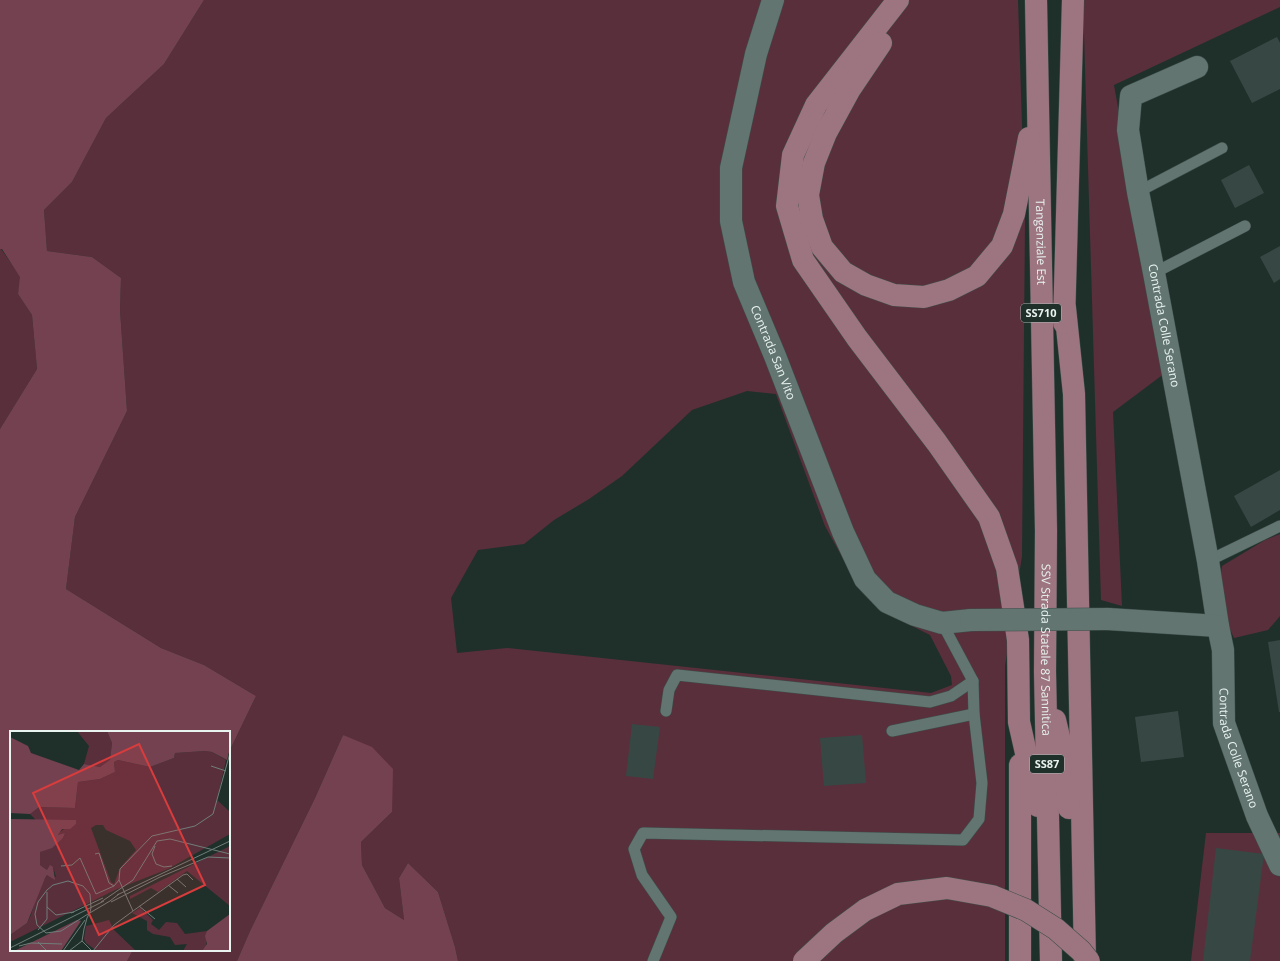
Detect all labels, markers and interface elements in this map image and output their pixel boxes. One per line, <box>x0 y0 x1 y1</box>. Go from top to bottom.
street label: Tangenziale Est <box>1032 199 1050 285</box>
street label: Contrada Colle Serano <box>1144 262 1184 389</box>
street label: Contrada San Vito <box>747 303 800 402</box>
road number: SS710 <box>1021 304 1061 322</box>
street label: SSV Strada Statale 87 Sannitica <box>1037 564 1055 736</box>
street label: Contrada Colle Serano <box>1216 687 1263 810</box>
inset map <box>10 731 230 951</box>
road number: SS87 <box>1030 755 1064 773</box>

